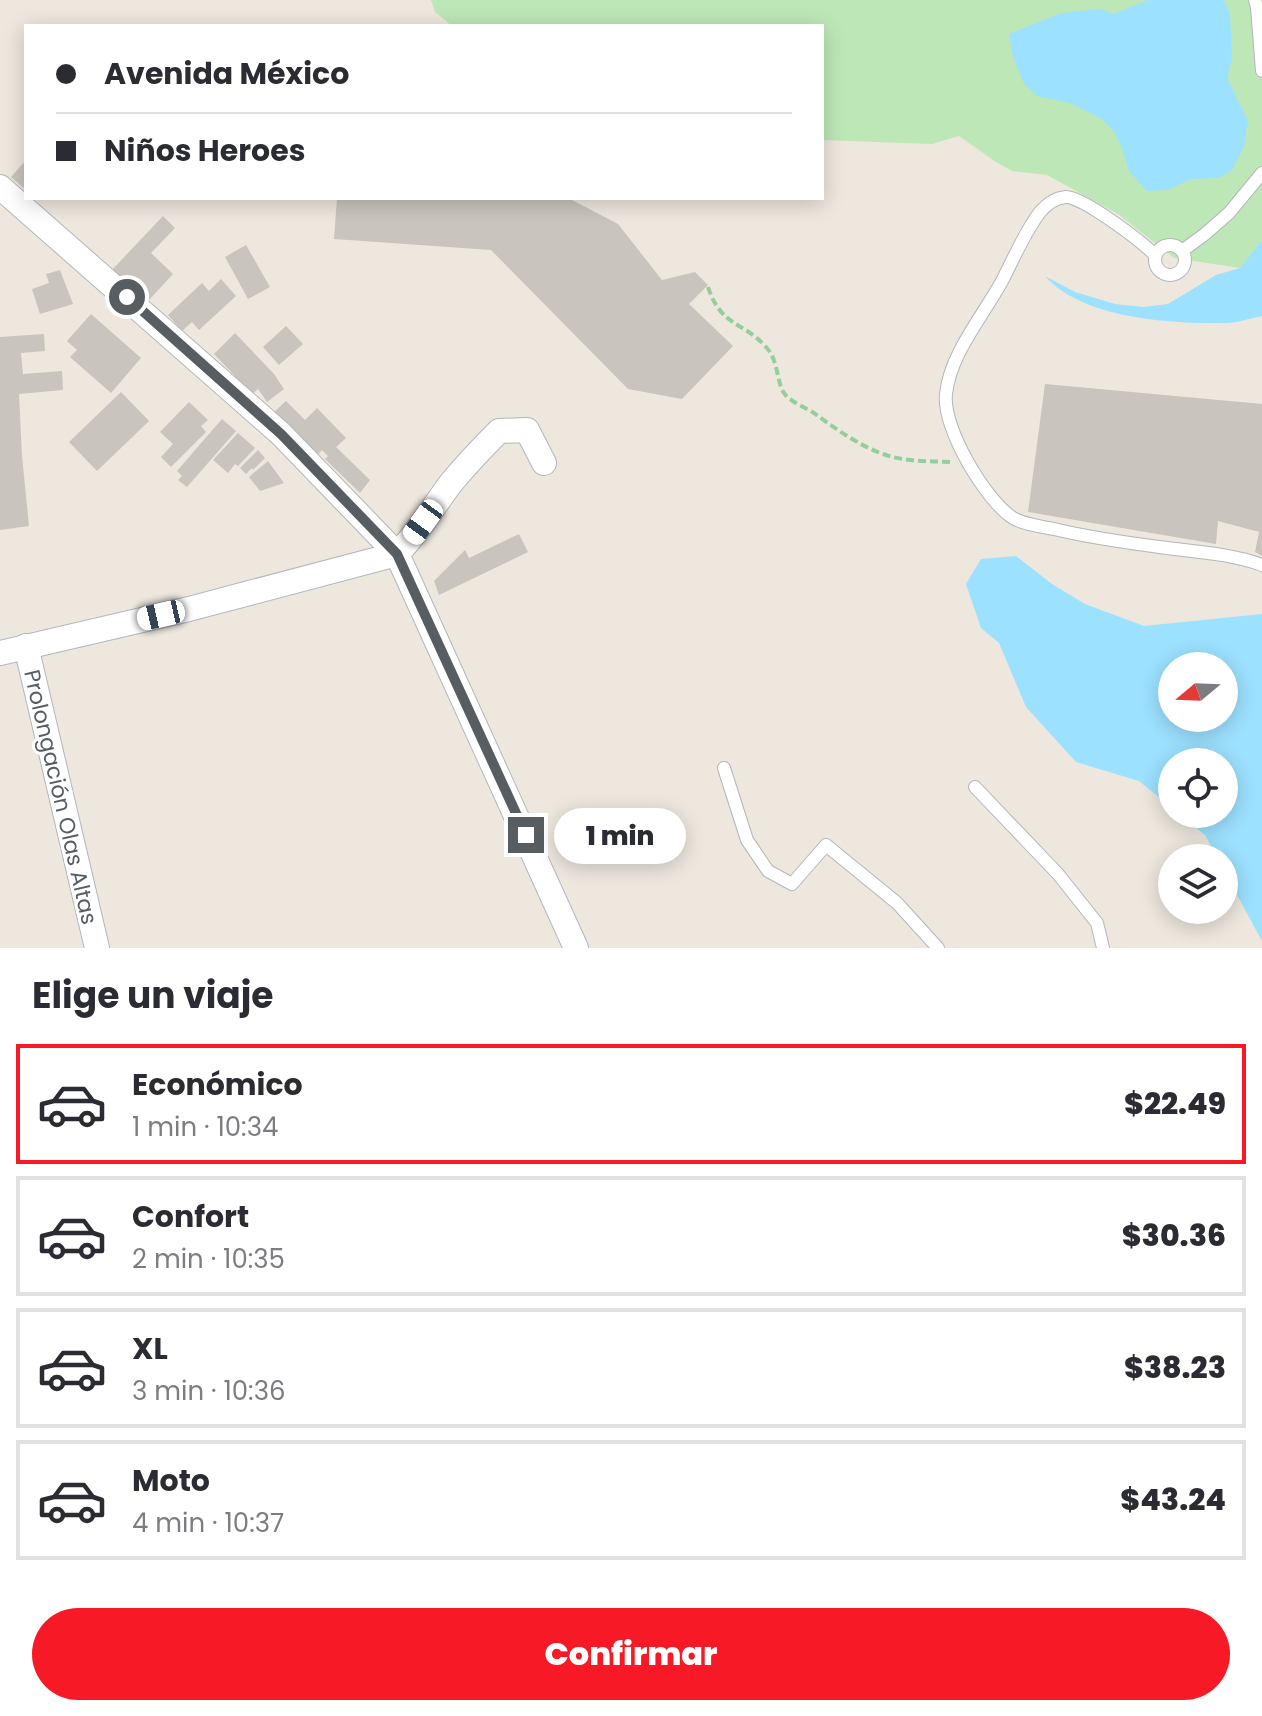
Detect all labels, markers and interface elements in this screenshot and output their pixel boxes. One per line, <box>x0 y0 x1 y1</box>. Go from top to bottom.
text: Avenida México <box>104 52 349 95</box>
text: Niños Heroes <box>104 129 305 172</box>
route start <box>109 279 145 315</box>
car <box>399 496 447 548</box>
car <box>135 598 187 632</box>
north arrow <box>1158 652 1238 732</box>
map controls <box>1158 652 1238 924</box>
street label: Prolongación Olas Altas <box>16 667 105 928</box>
button: locate <box>1158 748 1238 828</box>
callout: 1 min <box>554 807 686 863</box>
route end <box>508 817 544 853</box>
text: 1 min <box>586 818 654 854</box>
button: layers <box>1158 844 1238 924</box>
text: Elige un viaje <box>32 970 274 1021</box>
text: Económico <box>132 1063 303 1106</box>
icon: car <box>36 1068 108 1140</box>
text: $22.49 <box>1124 1082 1226 1125</box>
text: 1 min · 10:34 <box>132 1109 278 1145</box>
text: Confort <box>132 1195 249 1238</box>
icon: car <box>36 1200 108 1272</box>
text: $30.36 <box>1122 1214 1226 1257</box>
text: 2 min · 10:35 <box>132 1241 285 1277</box>
text: XL <box>132 1327 168 1370</box>
icon: car <box>36 1332 108 1404</box>
text: $38.23 <box>1124 1346 1226 1389</box>
text: 3 min · 10:36 <box>132 1373 285 1409</box>
text: Moto <box>132 1459 210 1502</box>
icon: car <box>36 1464 108 1536</box>
text: $43.24 <box>1120 1478 1226 1521</box>
text: 4 min · 10:37 <box>132 1505 284 1541</box>
button: Confirmar <box>32 1608 1230 1700</box>

